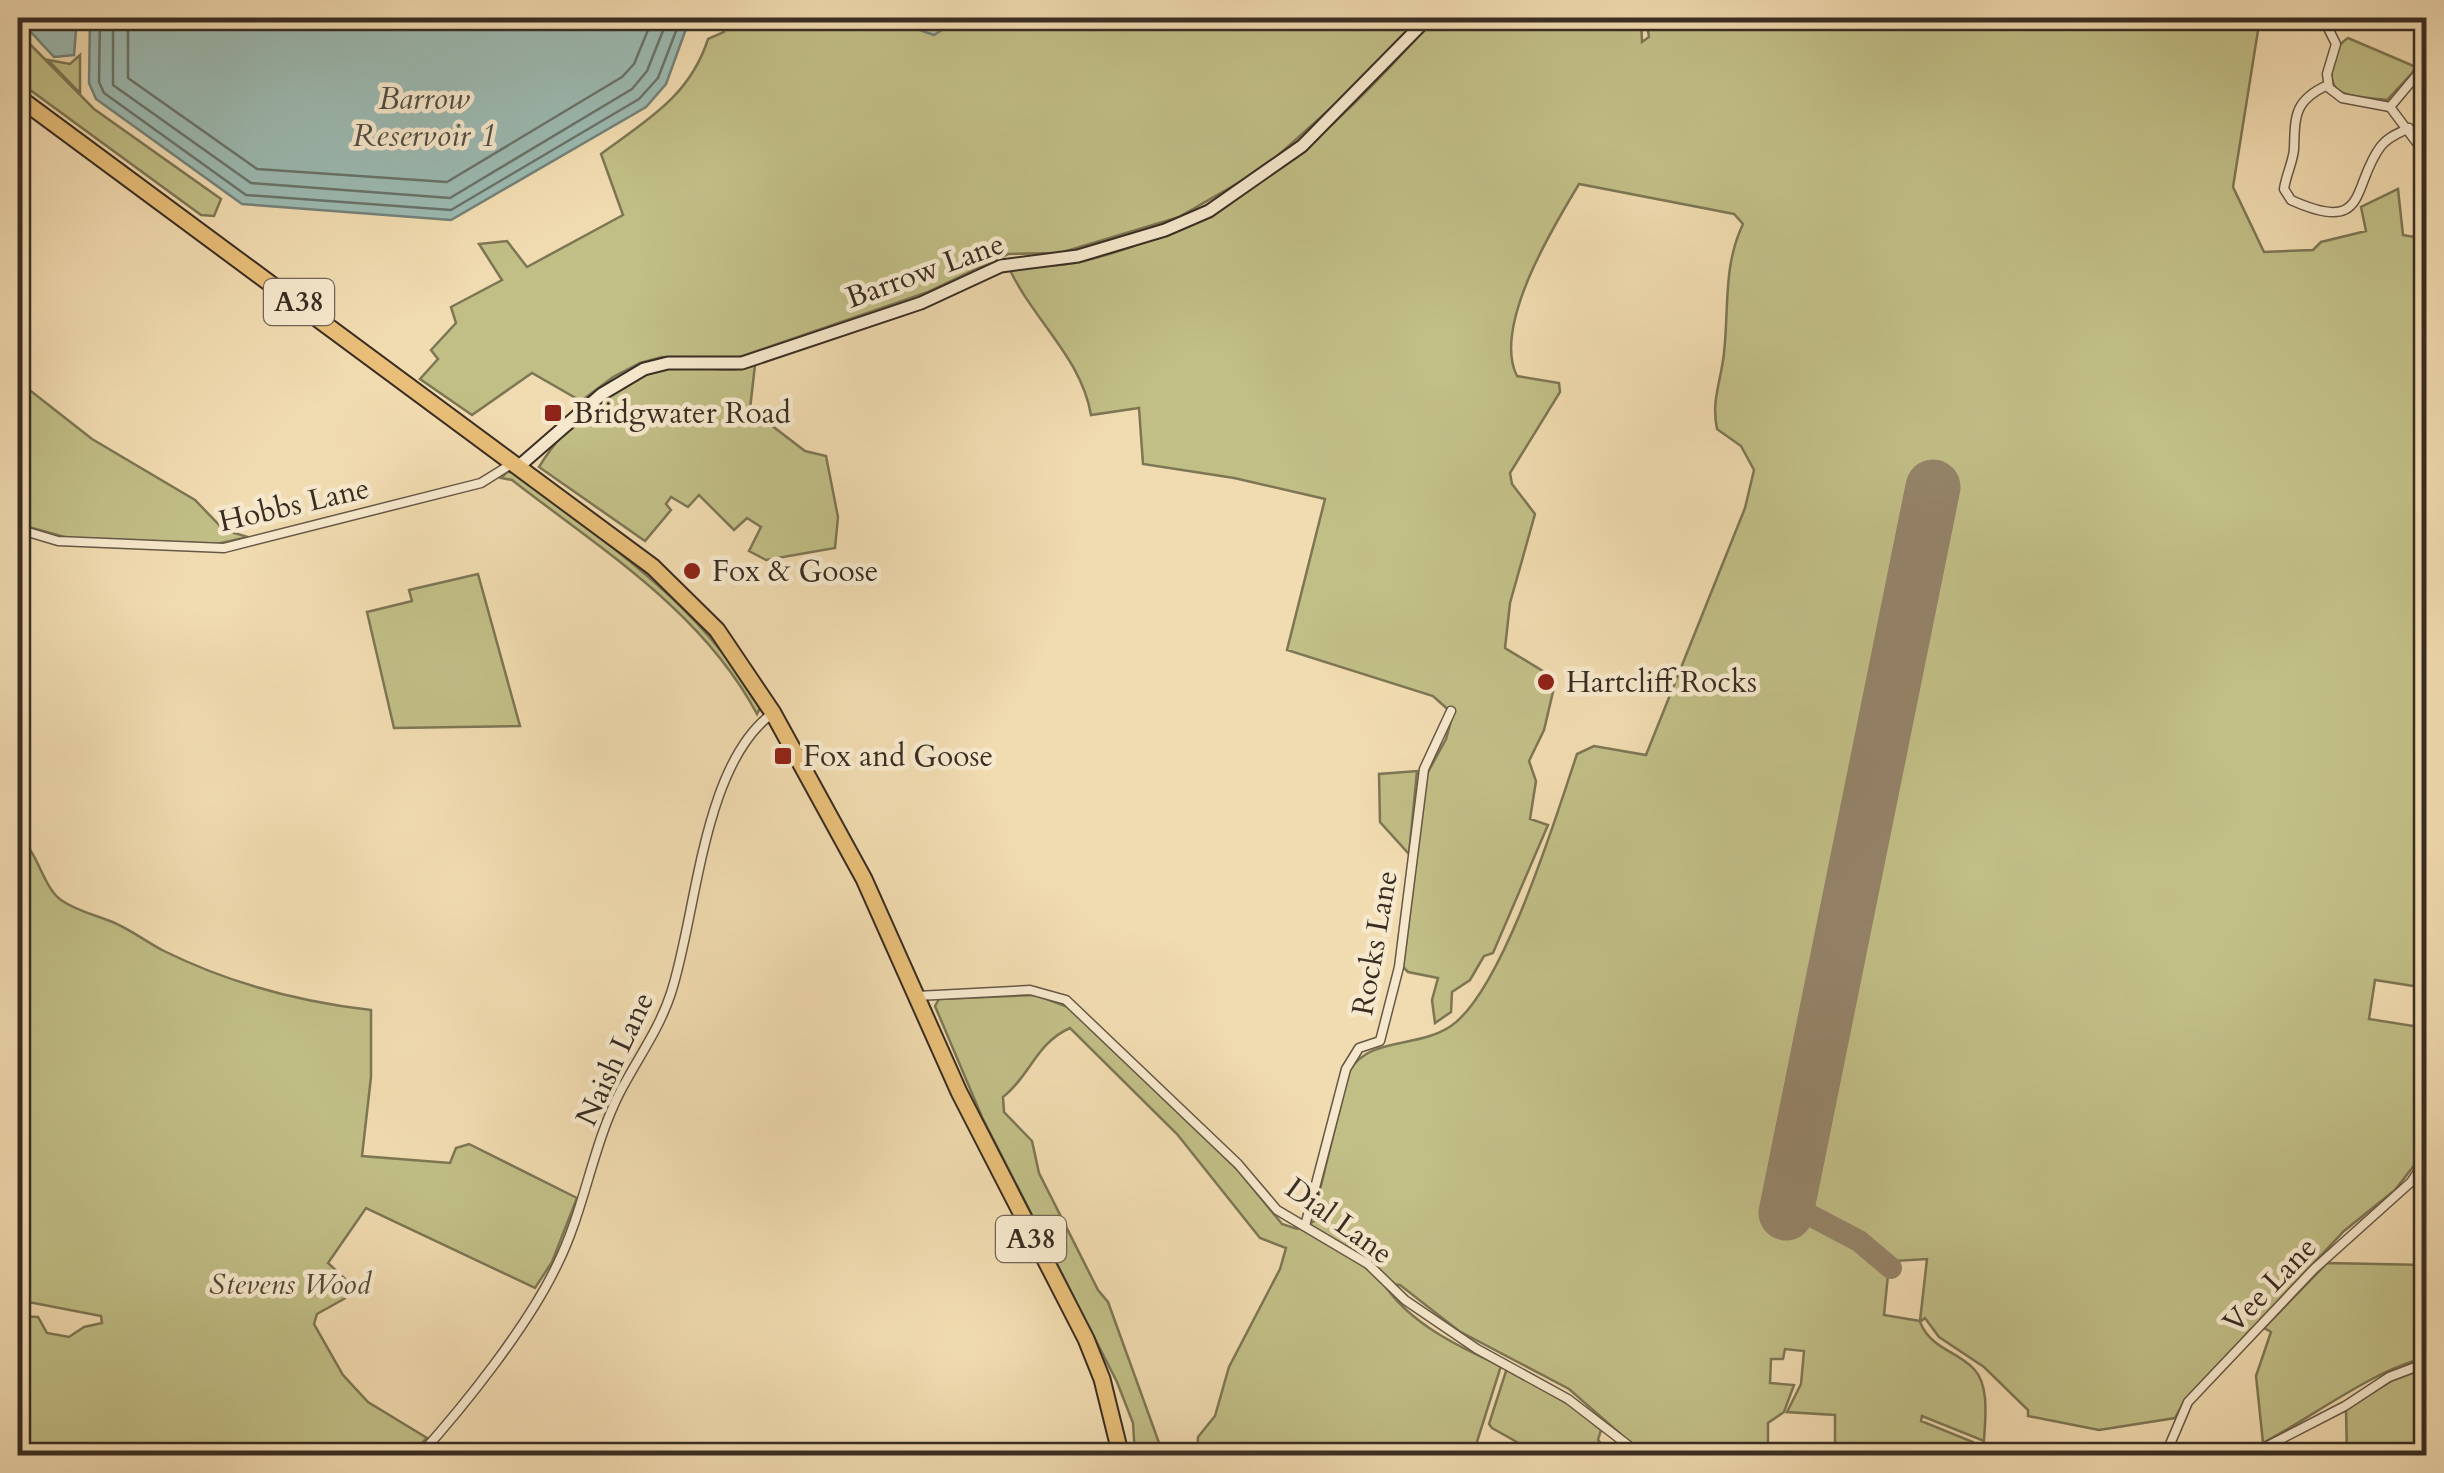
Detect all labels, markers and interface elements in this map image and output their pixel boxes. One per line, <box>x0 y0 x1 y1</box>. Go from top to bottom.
water label: Barrow Reservoir 1 <box>353 77 495 158</box>
street label: Barrow Lane <box>840 223 1010 319</box>
road number: A38 <box>264 279 334 325</box>
place label: Bridgwater Road <box>573 393 791 434</box>
marker: Bridgwater Road <box>542 402 564 424</box>
street label: Hobbs Lane <box>215 468 373 542</box>
place label: Fox & Goose <box>712 551 878 592</box>
marker: Fox & Goose <box>681 560 703 582</box>
place label: Hartcliff Rocks <box>1566 662 1757 703</box>
marker: Hartcliff Rocks <box>1535 671 1557 693</box>
place label: Fox and Goose <box>803 736 993 777</box>
marker: Fox and Goose <box>772 745 794 767</box>
street label: Rocks Lane <box>1342 867 1408 1019</box>
street label: Naish Lane <box>566 985 664 1133</box>
street label: Dial Lane <box>1277 1168 1401 1274</box>
road number: A38 <box>996 1216 1066 1262</box>
street label: Vee Lane <box>2214 1228 2326 1342</box>
park label: Stevens Wood <box>209 1264 372 1305</box>

